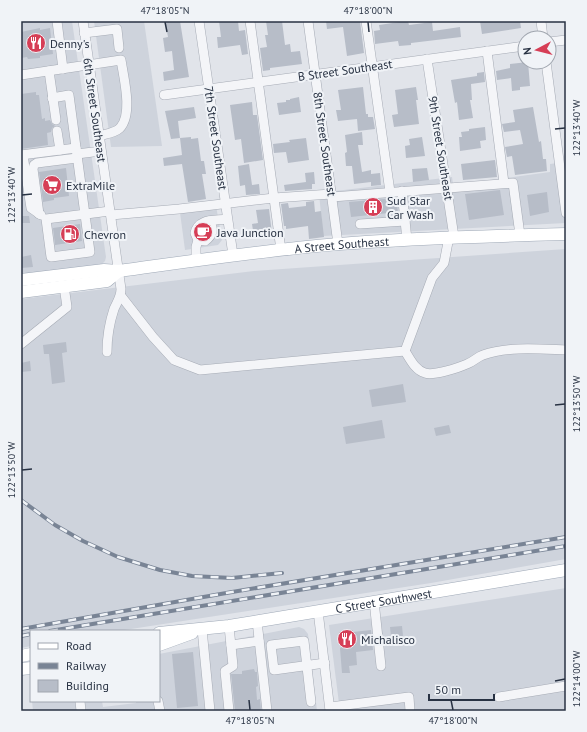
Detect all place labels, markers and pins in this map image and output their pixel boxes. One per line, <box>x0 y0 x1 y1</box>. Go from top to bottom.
restaurant icon: Denny's <box>25 32 47 54</box>
place label: Denny's <box>50 36 90 51</box>
supermarket icon: ExtraMile <box>41 174 63 196</box>
place label: ExtraMile <box>66 178 115 193</box>
place label: Sud Star Car Wash <box>387 193 434 222</box>
building icon: Sud Star Car Wash <box>362 196 384 218</box>
cafe icon: Java Junction <box>192 221 214 243</box>
fuel station icon: Chevron <box>59 223 81 245</box>
place label: Java Junction <box>216 225 284 240</box>
place label: Chevron <box>84 227 126 242</box>
restaurant icon: Michalisco <box>336 628 358 650</box>
place label: Michalisco <box>361 632 415 647</box>

